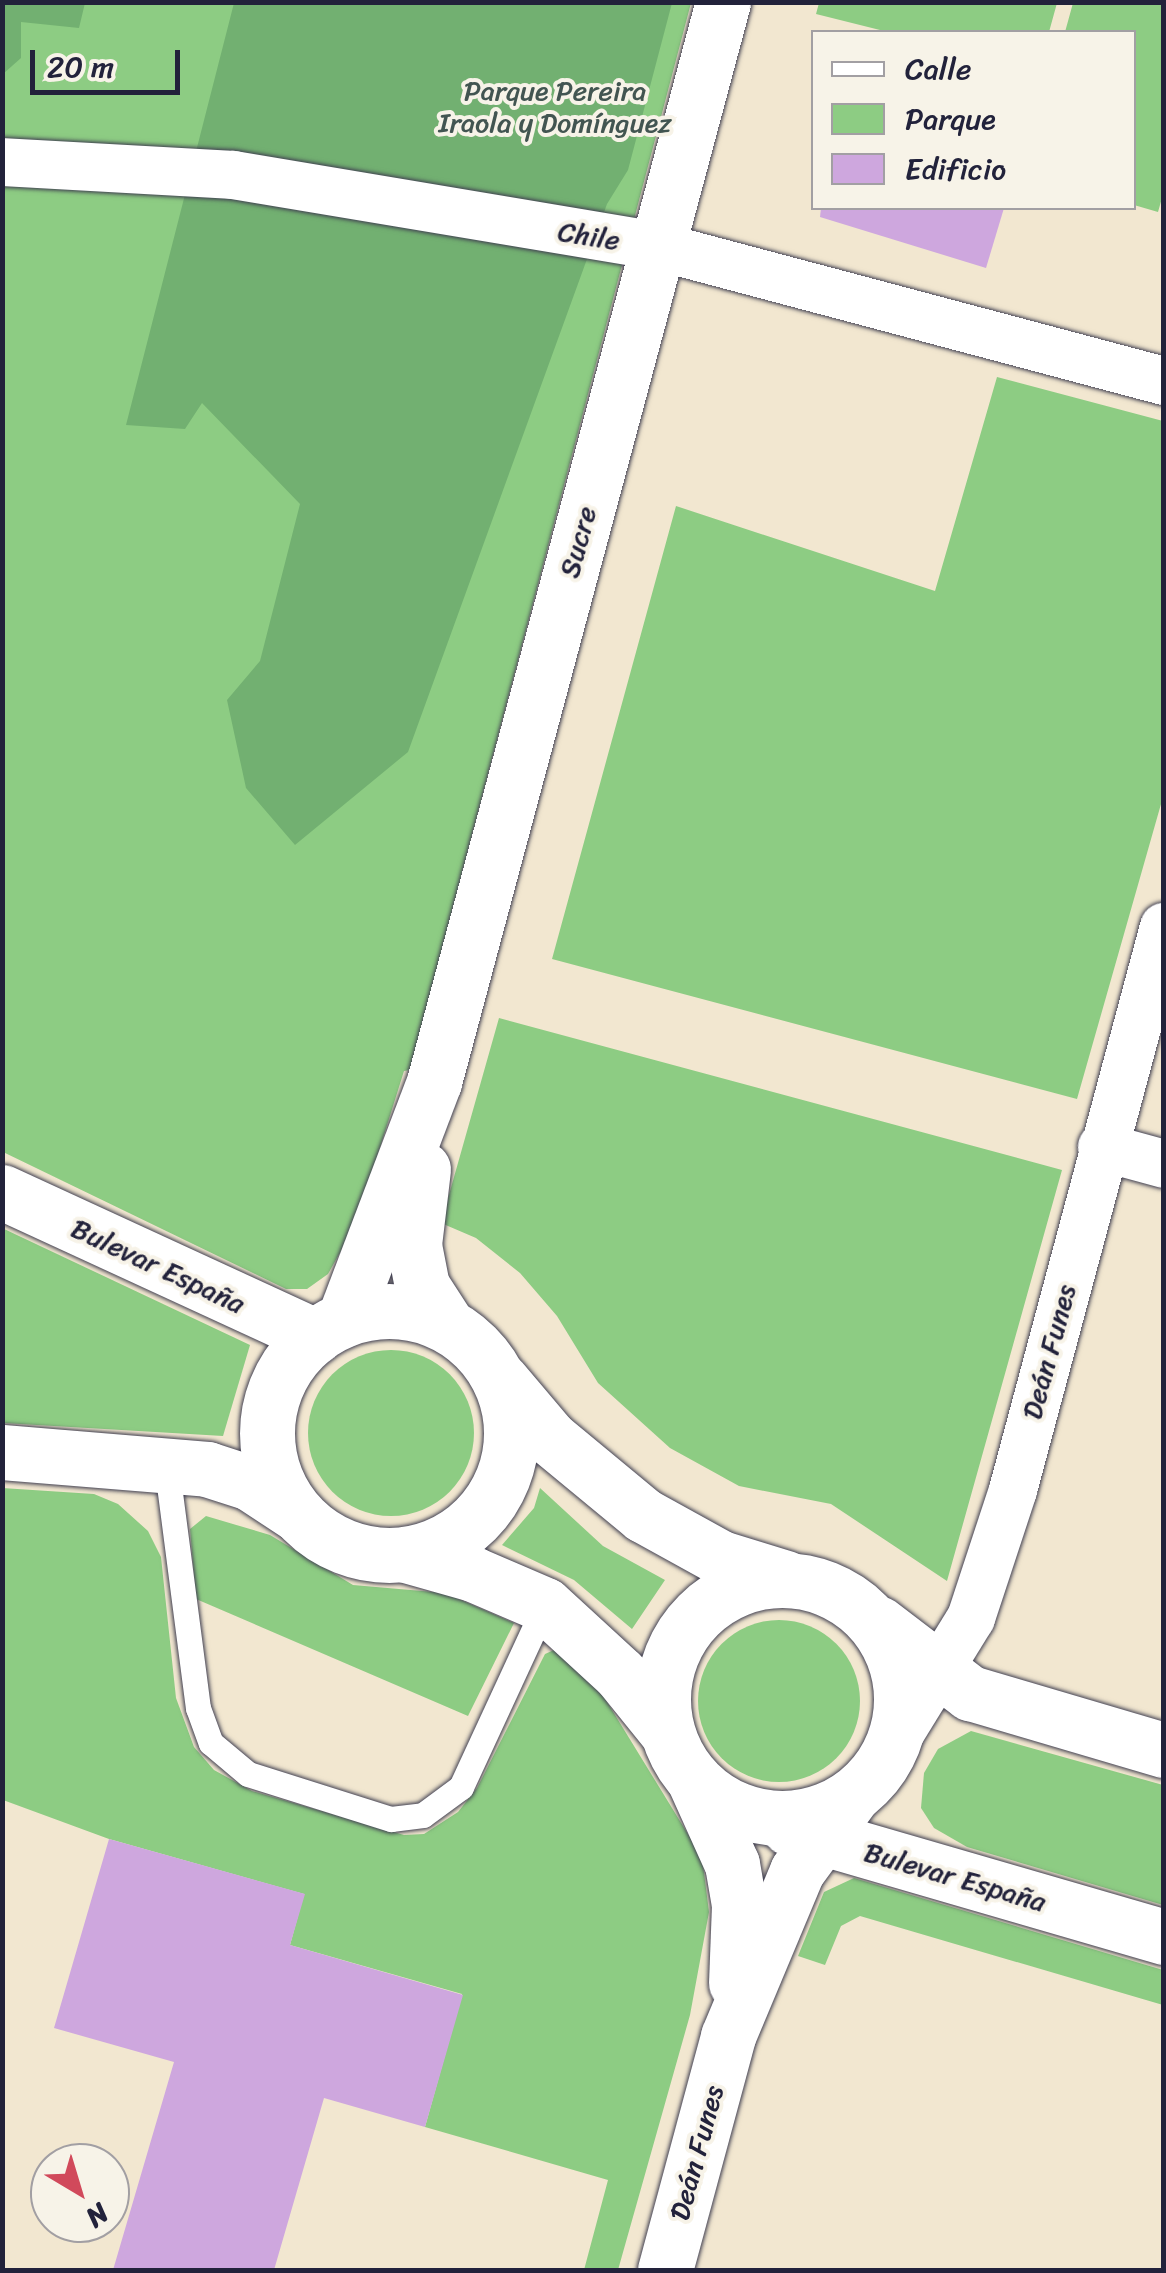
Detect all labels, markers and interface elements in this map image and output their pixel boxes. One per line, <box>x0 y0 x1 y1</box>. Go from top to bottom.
scale bar <box>35 30 185 92</box>
legend <box>811 30 1136 210</box>
text: 20 m <box>47 40 114 94</box>
text: Calle <box>905 42 971 96</box>
park label: Parque Pereira Iraola y Domínguez <box>438 74 672 140</box>
text: Parque <box>905 92 996 146</box>
text: Edificio <box>905 142 1006 196</box>
street label: Chile <box>556 215 622 257</box>
street label: Sucre <box>552 503 604 581</box>
street label: Bulevar España <box>66 1211 250 1321</box>
street label: Deán Funes <box>1015 1280 1083 1424</box>
street label: Bulevar España <box>860 1835 1050 1919</box>
street label: Deán Funes <box>663 2081 731 2225</box>
north arrow <box>30 2143 130 2243</box>
text: N <box>75 2190 120 2241</box>

